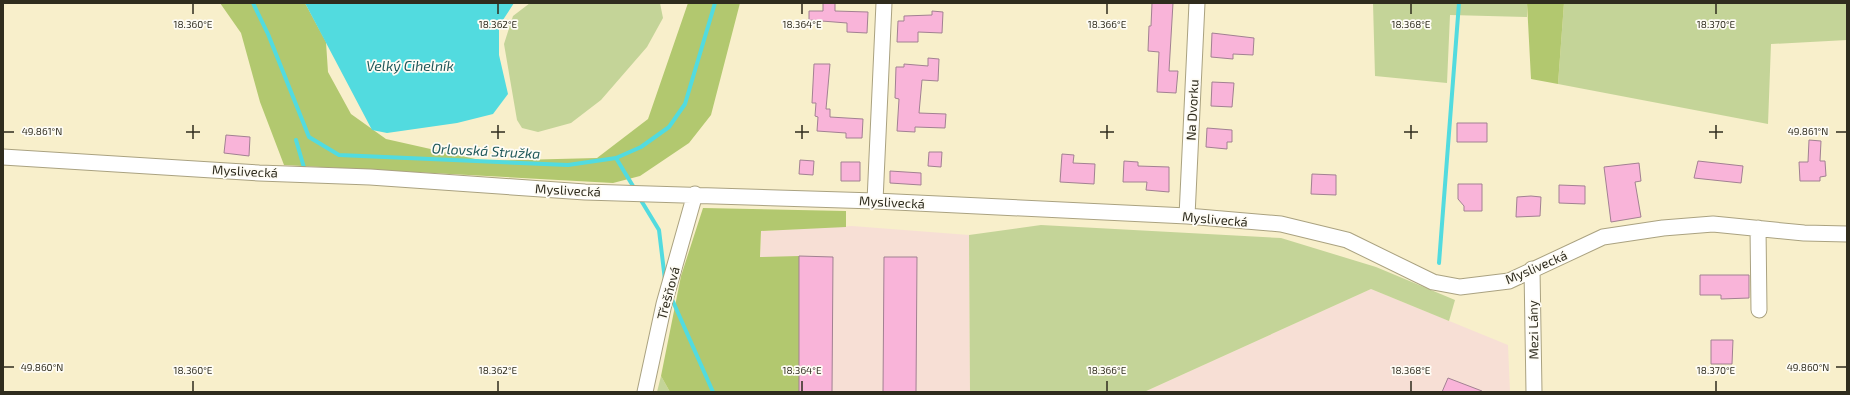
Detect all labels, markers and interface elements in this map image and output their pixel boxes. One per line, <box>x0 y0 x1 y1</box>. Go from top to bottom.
text: 18.360°E <box>174 18 213 30</box>
text: 18.362°E <box>479 18 518 30</box>
text: 18.364°E <box>783 18 822 30</box>
text: 18.366°E <box>1088 18 1127 30</box>
text: 18.368°E <box>1392 18 1431 30</box>
text: 18.370°E <box>1697 18 1736 30</box>
water label: Velký Cihelník <box>366 57 454 74</box>
street label: Na Dvorku <box>1182 79 1202 141</box>
text: 49.861°N <box>22 125 62 137</box>
text: 49.861°N <box>1788 125 1828 137</box>
water label: Orlovská Stružka <box>431 139 541 162</box>
street label: Myslivecká <box>212 161 278 181</box>
street label: Myslivecká <box>535 180 601 200</box>
street label: Myslivecká <box>859 192 925 212</box>
street label: Myslivecká <box>1181 208 1249 230</box>
street label: Myslivecká <box>1503 247 1569 287</box>
street label: Třešňová <box>653 265 683 321</box>
street label: Mezi Lány <box>1524 300 1542 360</box>
text: 49.860°N <box>21 361 63 373</box>
text: 49.860°N <box>1787 361 1829 373</box>
text: 18.360°E <box>174 364 213 376</box>
text: 18.362°E <box>479 364 518 376</box>
text: 18.364°E <box>783 364 822 376</box>
text: 18.366°E <box>1088 364 1127 376</box>
text: 18.368°E <box>1392 364 1431 376</box>
text: 18.370°E <box>1697 364 1736 376</box>

